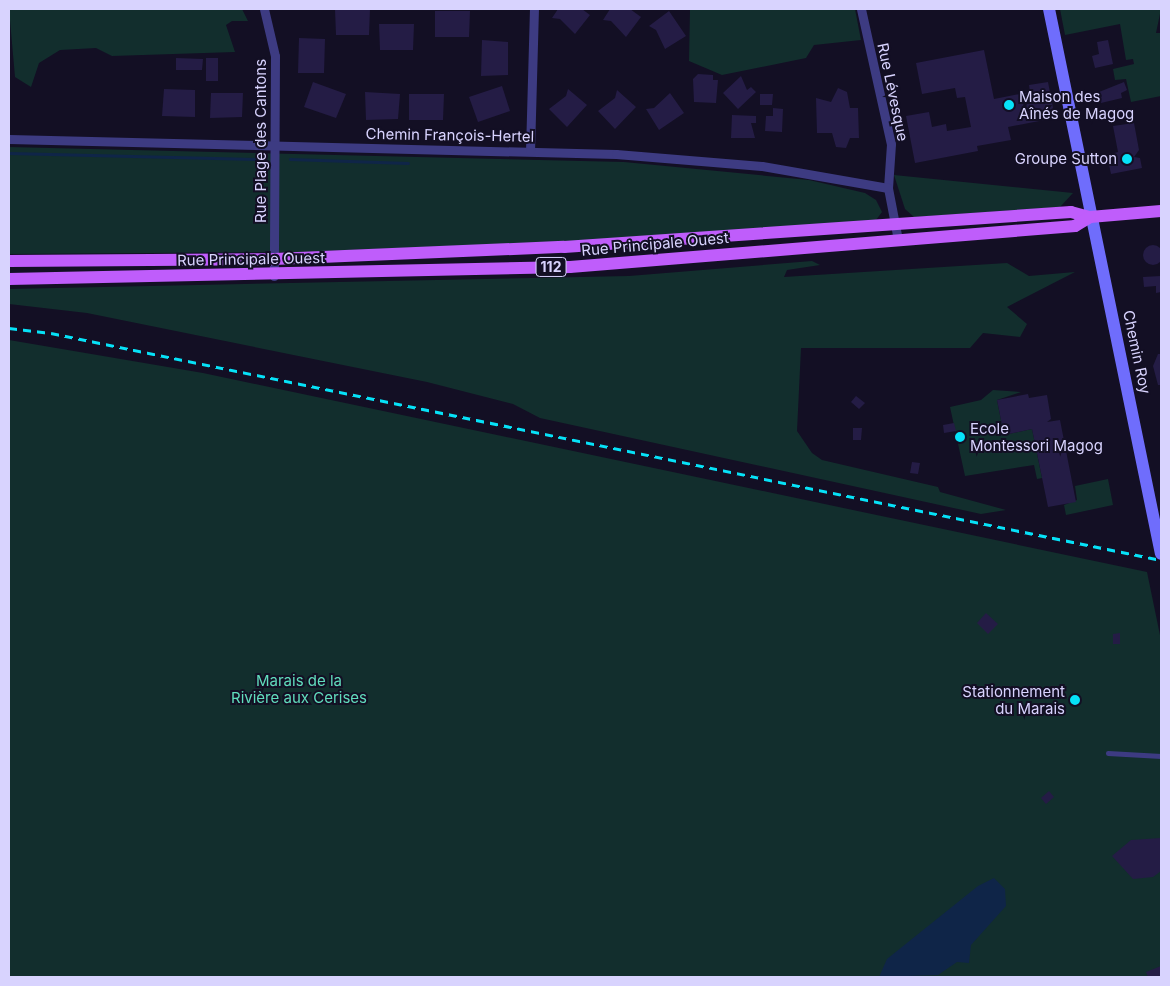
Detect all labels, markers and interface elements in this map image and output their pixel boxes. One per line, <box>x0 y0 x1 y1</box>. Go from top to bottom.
street label: Rue Lévesque <box>874 41 912 143</box>
street label: Rue Plage des Cantons <box>252 59 270 223</box>
place label: Maison des Aînés de Magog <box>1019 87 1134 122</box>
marker: Maison des Aînés de Magog <box>1003 99 1015 111</box>
street label: Chemin François-Hertel <box>366 125 534 145</box>
place label: Groupe Sutton <box>1015 150 1117 168</box>
marker: Groupe Sutton <box>1121 153 1133 165</box>
street label: Rue Principale Ouest <box>581 229 729 259</box>
street label: Rue Principale Ouest <box>177 249 325 269</box>
road number: 112 <box>535 256 567 278</box>
street label: Chemin Roy <box>1119 309 1155 395</box>
place label: Ecole Montessori Magog <box>970 419 1103 454</box>
marker: Ecole Montessori Magog <box>954 431 966 443</box>
park label: Marais de la Rivière aux Cerises <box>231 671 367 706</box>
place label: Stationnement du Marais <box>962 682 1065 717</box>
marker: Stationnement du Marais <box>1069 694 1081 706</box>

